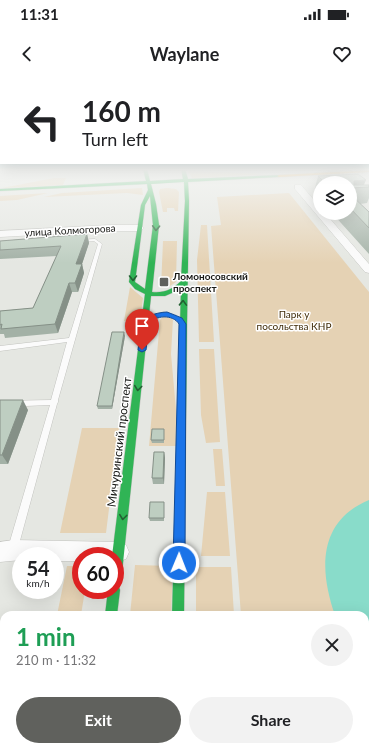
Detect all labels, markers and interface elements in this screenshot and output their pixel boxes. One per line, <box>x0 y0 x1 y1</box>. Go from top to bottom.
text: 11:31 <box>20 5 59 23</box>
icon: back <box>16 43 38 65</box>
text: Waylane <box>150 43 219 65</box>
icon: heart <box>331 43 353 65</box>
text: 160 m <box>82 94 161 128</box>
icon: left <box>16 96 68 148</box>
text: Turn left <box>82 128 148 150</box>
map controls <box>313 176 357 220</box>
button: layers <box>313 176 357 220</box>
street label: улица Колмогорова <box>24 222 116 238</box>
one-way arrow <box>151 225 160 231</box>
place label: Ломоносовский проспект <box>172 270 248 294</box>
one-way arrow <box>129 275 137 281</box>
marker: Ломоносовский проспект <box>158 276 170 288</box>
one-way arrow <box>179 300 187 306</box>
park label: Парк у посольства КНР <box>257 308 331 332</box>
pin <box>125 309 159 350</box>
icon: arrive <box>131 315 153 337</box>
street label: Мичуринский проспект <box>104 376 134 508</box>
one-way arrow <box>134 385 143 391</box>
one-way arrow <box>119 514 128 520</box>
position arrow <box>158 542 200 584</box>
speed limit sign: 60 <box>72 547 124 599</box>
text: 54 <box>26 556 50 580</box>
text: km/h <box>26 577 50 589</box>
text: 1 min <box>16 622 76 651</box>
button: close <box>311 624 353 666</box>
text: 210 m · 11:32 <box>16 652 96 668</box>
button: Exit <box>16 697 181 743</box>
button: Share <box>189 697 353 743</box>

